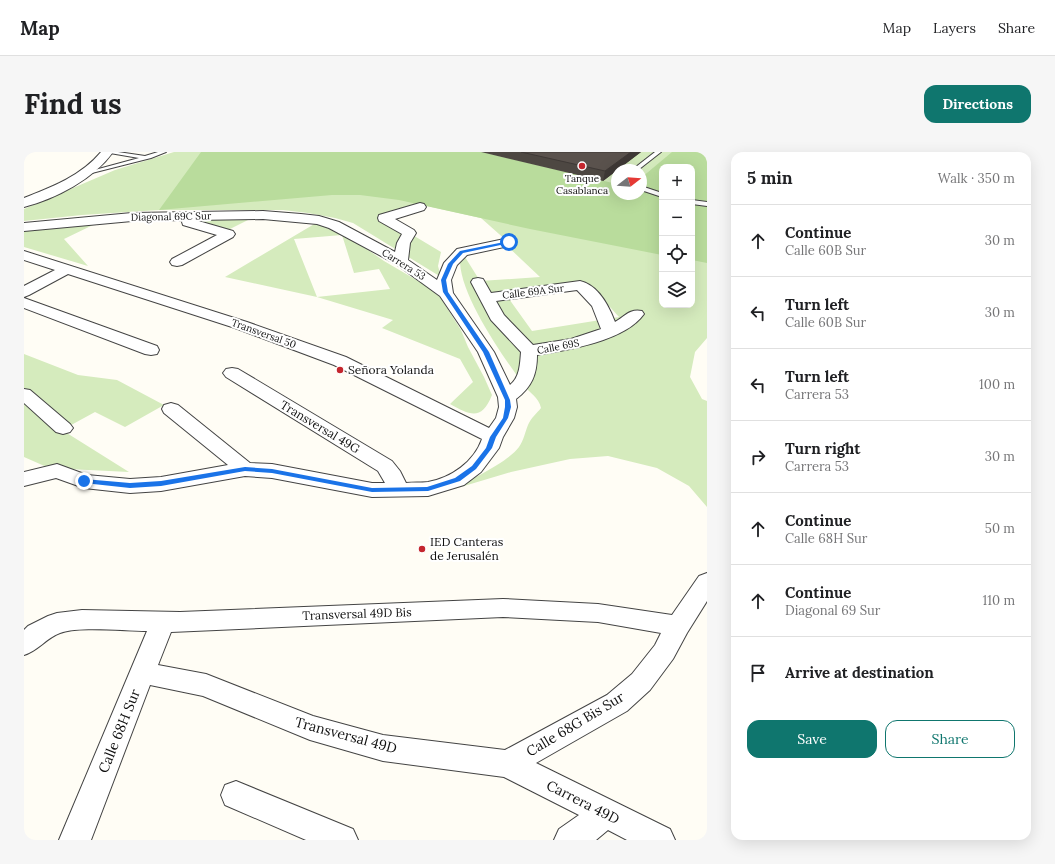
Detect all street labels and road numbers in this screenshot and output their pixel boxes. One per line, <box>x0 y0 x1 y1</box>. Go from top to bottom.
street label: Diagonal 69C Sur <box>131 209 212 224</box>
street label: Carrera 53 <box>379 246 428 283</box>
street label: Calle 69A Sur <box>501 281 565 302</box>
street label: Transversal 50 <box>230 316 298 351</box>
street label: Calle 69S <box>536 336 581 357</box>
street label: Transversal 49G <box>278 397 363 456</box>
street label: Transversal 49D Bis <box>302 604 412 623</box>
street label: Calle 68H Sur <box>94 686 144 776</box>
street label: Calle 68G Bis Sur <box>523 688 627 760</box>
street label: Transversal 49D <box>293 713 399 757</box>
street label: Carrera 49D <box>543 776 623 828</box>

